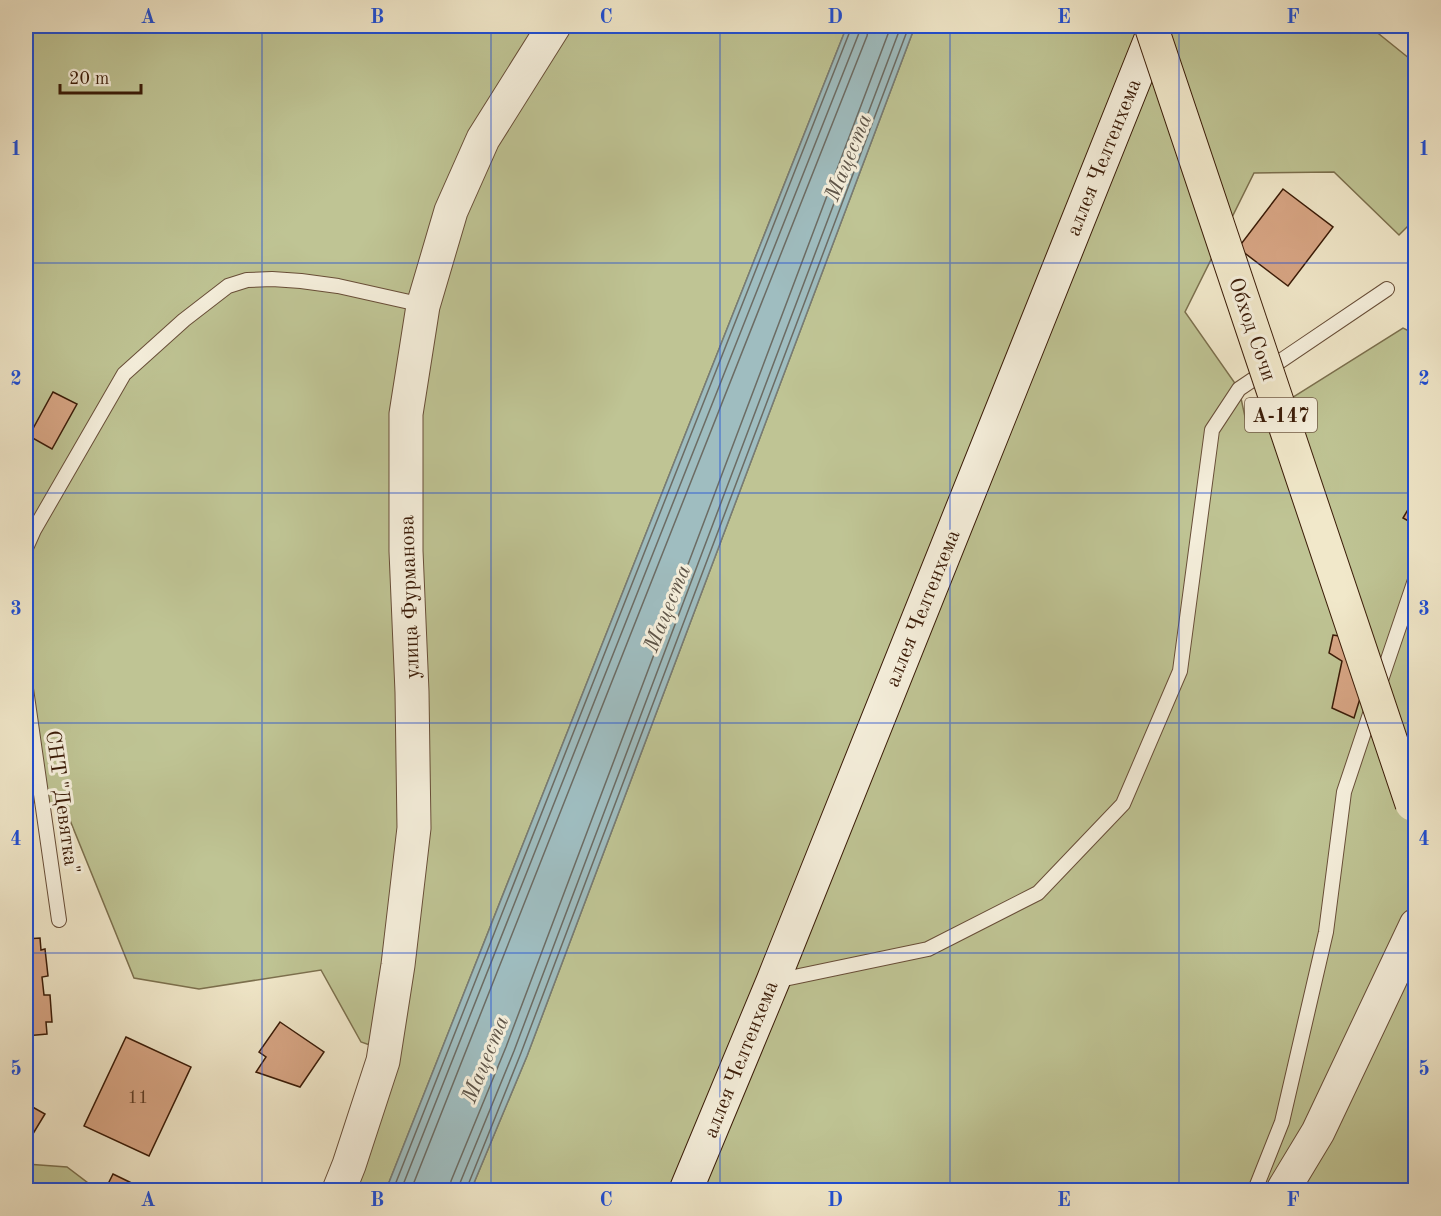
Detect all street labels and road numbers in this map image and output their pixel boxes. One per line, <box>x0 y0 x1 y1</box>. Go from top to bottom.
street label: аллея Челтенхема <box>1063 76 1145 239</box>
street label: Обход Сочи <box>1224 275 1279 384</box>
road number: А-147 <box>1245 398 1317 432</box>
street label: улица Фурманова <box>397 515 424 679</box>
street label: аллея Челтенхема <box>882 527 964 690</box>
street label: СНТ "Девятка" <box>41 729 82 876</box>
street label: аллея Челтенхема <box>700 978 782 1141</box>

